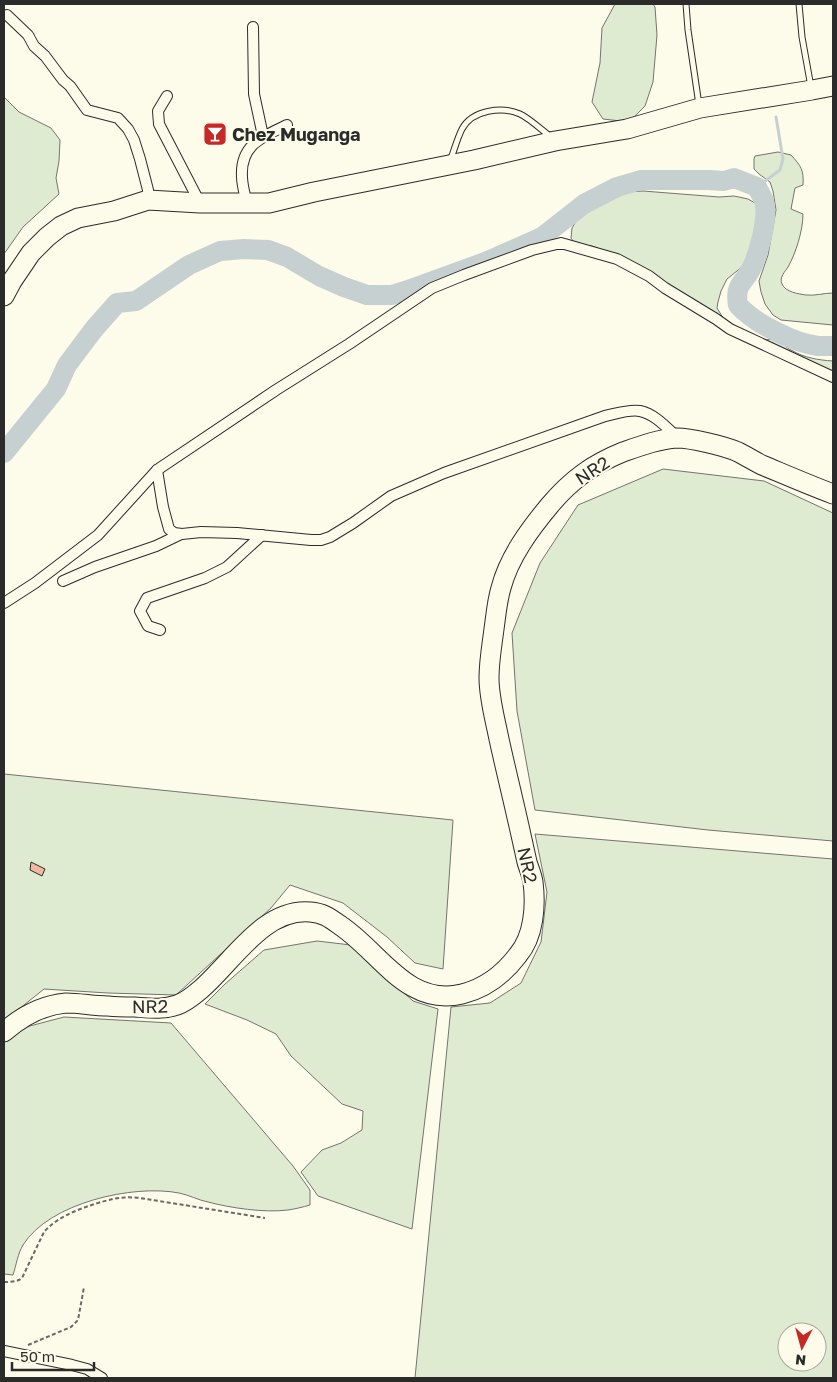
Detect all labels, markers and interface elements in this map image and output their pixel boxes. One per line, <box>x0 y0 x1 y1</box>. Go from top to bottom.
bar icon: Chez Muganga <box>202 121 228 147</box>
place label: Chez Muganga <box>232 123 361 145</box>
street label: NR2 <box>571 451 613 489</box>
street label: NR2 <box>513 845 543 885</box>
street label: NR2 <box>132 995 168 1017</box>
north arrow <box>777 1322 827 1372</box>
scale bar <box>12 1340 95 1372</box>
text: 50 m <box>20 1347 55 1365</box>
text: N <box>794 1351 807 1369</box>

